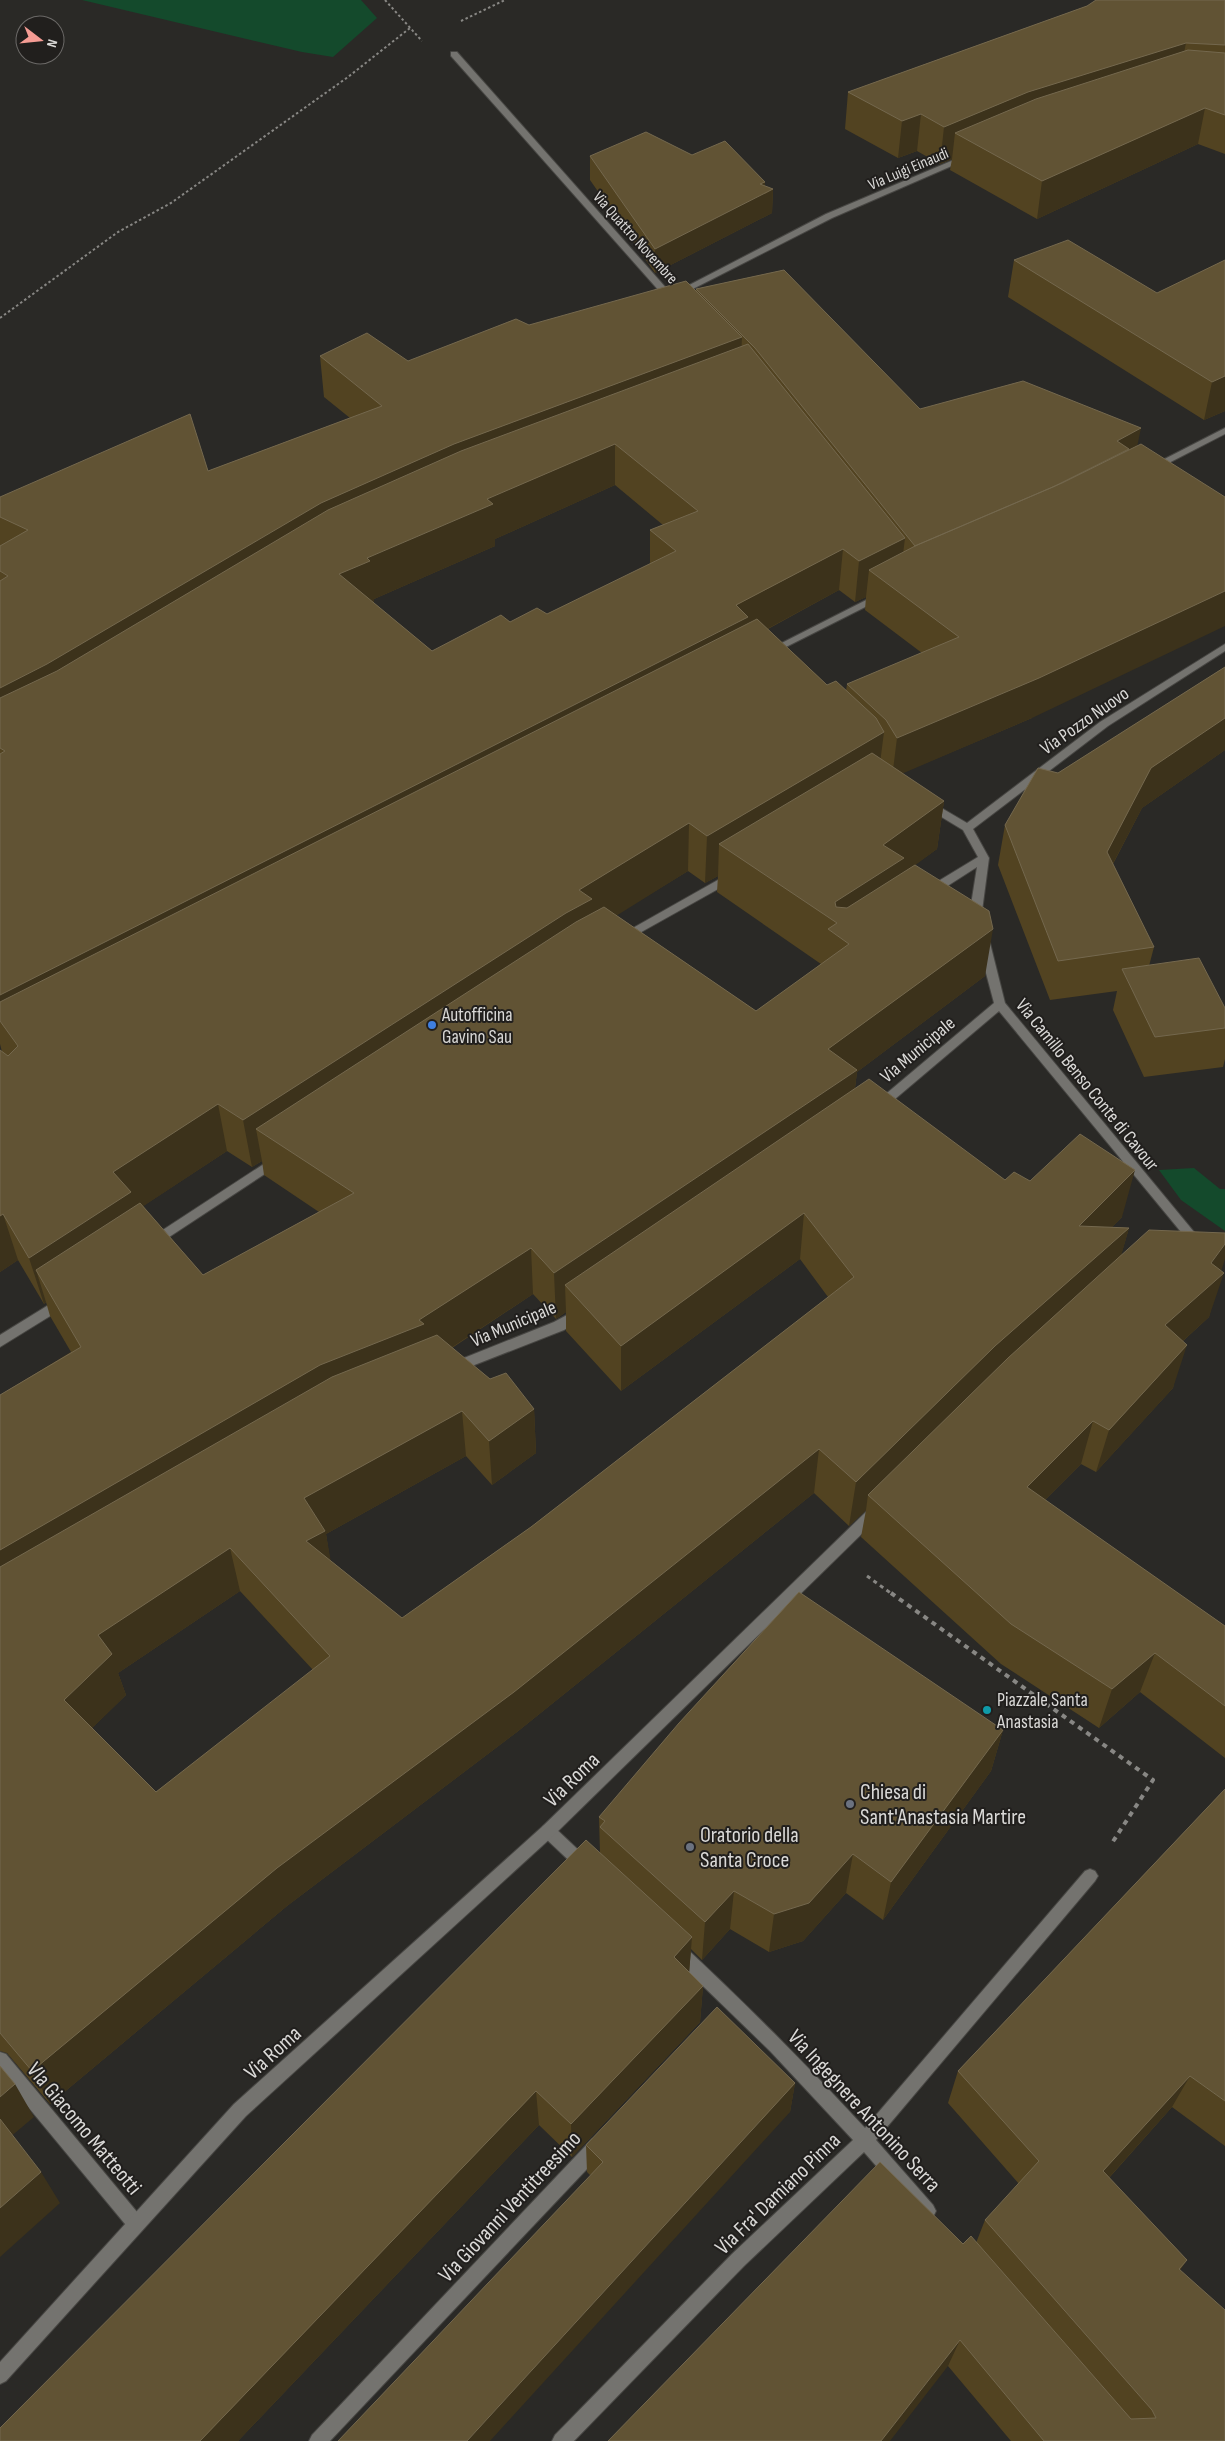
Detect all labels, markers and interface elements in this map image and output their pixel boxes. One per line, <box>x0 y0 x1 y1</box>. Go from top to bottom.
north arrow <box>15 15 65 65</box>
text: N <box>43 38 61 49</box>
street label: Via Luigi Einaudi <box>866 144 952 195</box>
street label: Via Quattro Novembre <box>588 188 681 288</box>
street label: Via Pozzo Nuovo <box>1036 682 1134 760</box>
street label: Via Camillo Benso Conte di Cavour <box>1010 994 1164 1176</box>
place label: Autofficina Gavino Sau <box>441 1004 513 1049</box>
street label: Via Municipale <box>876 1012 960 1088</box>
marker: Autofficina Gavino Sau <box>426 1019 438 1031</box>
street label: Via Municipale <box>467 1296 560 1353</box>
place label: Piazzale Santa Anastasia <box>996 1689 1088 1734</box>
marker: Piazzale Santa Anastasia <box>981 1704 993 1716</box>
street label: Via Roma <box>538 1747 606 1813</box>
place label: Chiesa di Sant'Anastasia Martire <box>860 1779 1026 1831</box>
marker: Chiesa di Sant'Anastasia Martire <box>844 1798 856 1810</box>
place label: Oratorio della Santa Croce <box>700 1822 799 1874</box>
marker: Oratorio della Santa Croce <box>684 1841 696 1853</box>
street label: Via Roma <box>239 2020 307 2086</box>
street label: Via Ingegnere Antonino Serra <box>782 2024 946 2198</box>
street label: VIa Giacomo Matteotti <box>21 2057 147 2201</box>
street label: Via Giovanni Ventitreesimo <box>433 2126 587 2288</box>
street label: Via Fra' Damiano Pinna <box>710 2127 846 2261</box>

